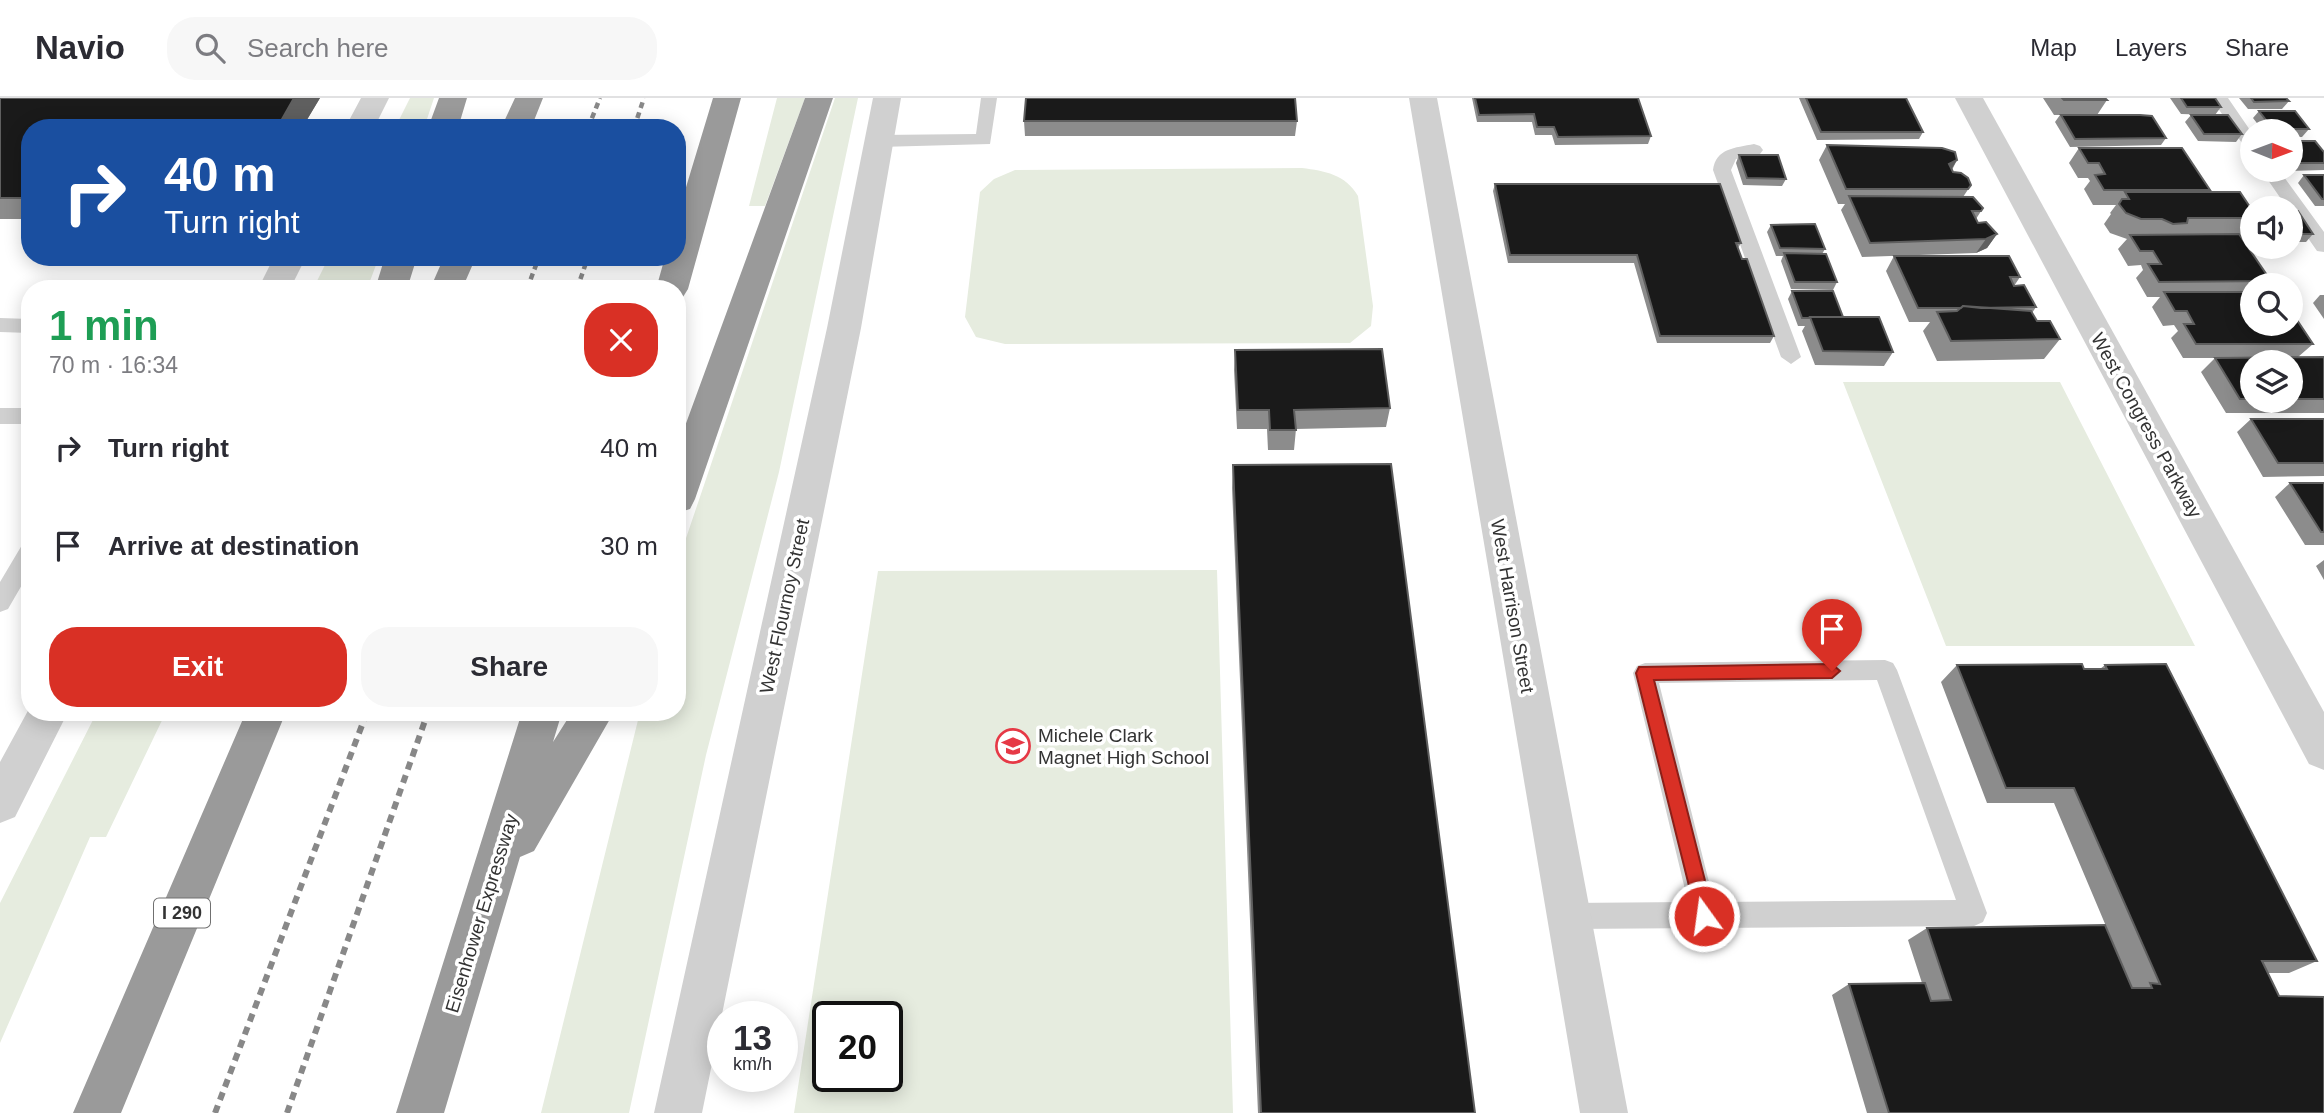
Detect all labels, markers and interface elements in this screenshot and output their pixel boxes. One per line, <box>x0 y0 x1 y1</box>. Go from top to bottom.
search box <box>167 17 657 80</box>
text: Navio <box>35 29 125 66</box>
icon: search <box>191 29 229 67</box>
text: Search here <box>247 33 389 63</box>
text: Map <box>2030 34 2077 61</box>
text: Layers <box>2115 34 2187 61</box>
text: Share <box>2225 34 2289 61</box>
north arrow <box>2240 119 2303 182</box>
map controls <box>2240 119 2303 413</box>
icon: right <box>49 147 140 238</box>
text: 40 m <box>164 147 276 201</box>
button: sound <box>2240 196 2303 259</box>
text: Turn right <box>164 204 300 240</box>
button: search <box>2240 273 2303 336</box>
text: 1 min <box>49 302 159 349</box>
button: close <box>584 303 658 377</box>
street label: West Congress Parkway <box>2087 329 2206 522</box>
button: layers <box>2240 350 2303 413</box>
text: 70 m · 16:34 <box>49 352 178 378</box>
icon: right <box>49 429 87 467</box>
text: Turn right <box>108 433 229 463</box>
text: 40 m <box>600 433 658 463</box>
street label: West Flournoy Street <box>756 516 813 695</box>
street label: West Harrison Street <box>1487 518 1538 695</box>
icon: arrive <box>49 527 87 565</box>
text: Arrive at destination <box>108 531 359 561</box>
text: 30 m <box>600 531 658 561</box>
pin <box>1802 599 1862 671</box>
icon: arrive <box>1813 610 1851 648</box>
button: Exit <box>49 627 347 707</box>
button: Share <box>361 627 658 707</box>
place label: Michele Clark Magnet High School <box>1038 725 1209 768</box>
school or university icon: Michele Clark Magnet High School <box>994 727 1032 765</box>
street label: Eisenhower Expressway <box>441 811 522 1015</box>
position arrow <box>1667 879 1741 953</box>
road number: I 290 <box>154 898 210 928</box>
speed limit sign: 20 <box>812 1001 903 1092</box>
text: 13 <box>733 1018 772 1057</box>
text: km/h <box>733 1054 772 1074</box>

